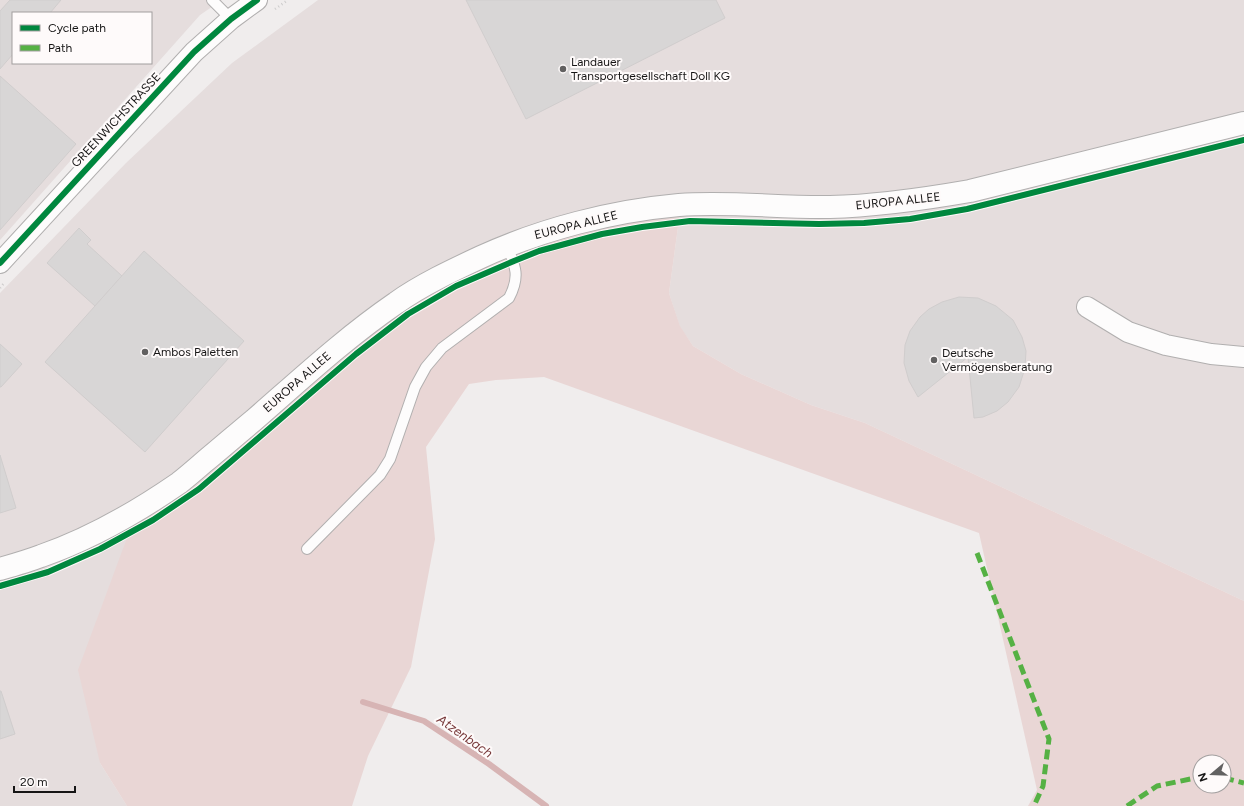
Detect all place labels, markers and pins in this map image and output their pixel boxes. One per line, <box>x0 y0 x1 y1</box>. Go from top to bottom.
place label: Landauer Transportgesellschaft Doll KG <box>571 55 730 83</box>
marker: Landauer Transportgesellschaft Doll KG <box>558 64 568 74</box>
place label: Ambos Paletten <box>153 345 239 359</box>
place label: Deutsche Vermögensberatung <box>942 346 1052 374</box>
marker: Ambos Paletten <box>140 347 150 357</box>
marker: Deutsche Vermögensberatung <box>929 355 939 365</box>

